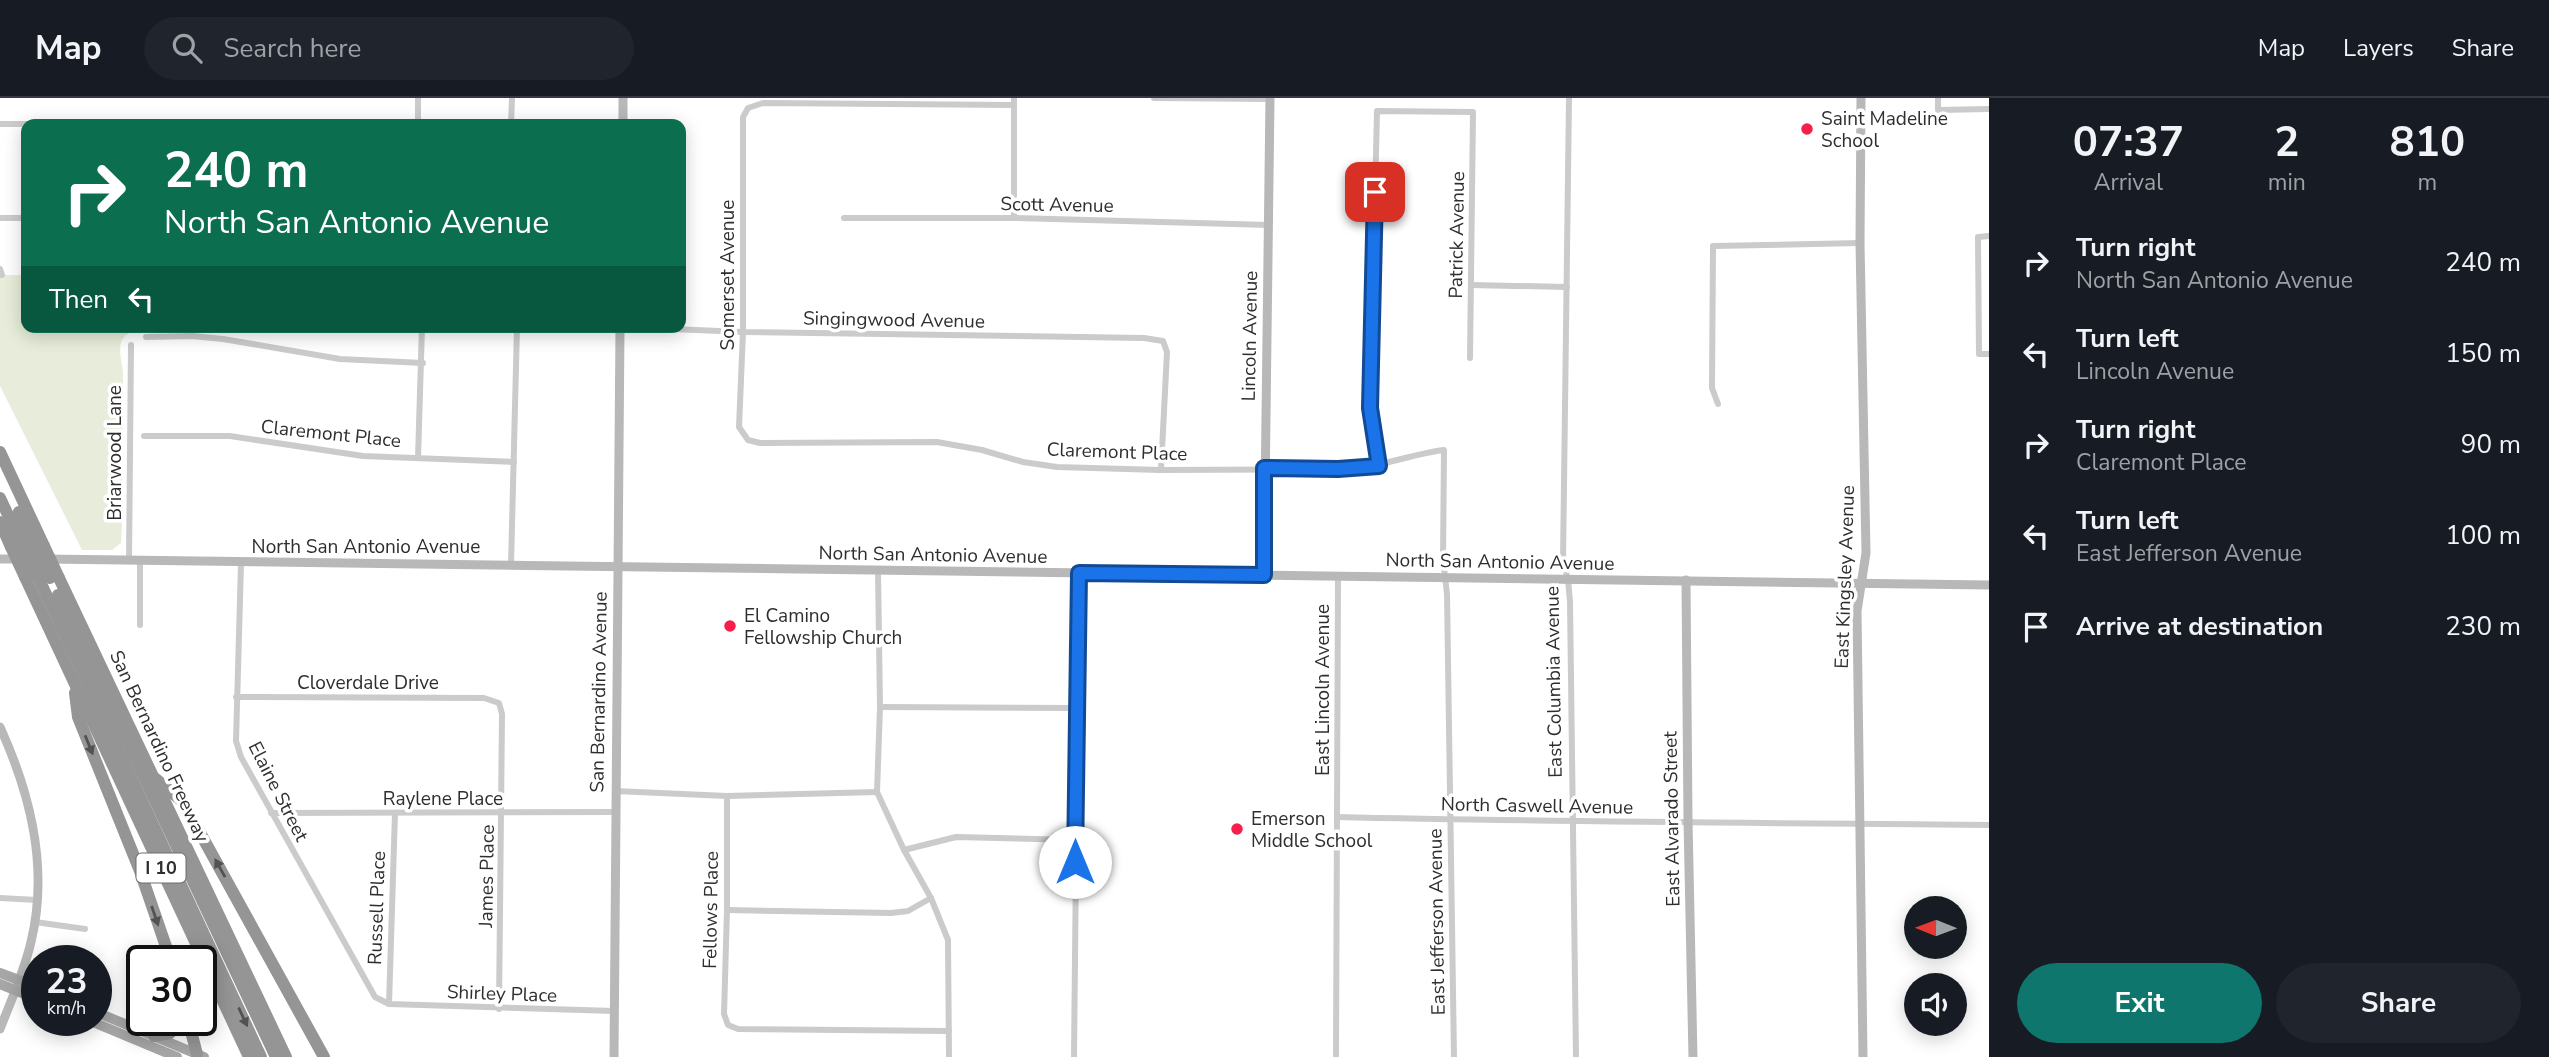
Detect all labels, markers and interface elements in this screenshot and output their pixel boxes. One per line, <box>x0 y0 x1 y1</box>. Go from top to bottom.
search box <box>144 17 634 80</box>
text: Map <box>35 26 102 71</box>
icon: search <box>168 29 206 67</box>
text: Search here <box>224 31 361 66</box>
text: Map <box>2258 32 2305 64</box>
text: Layers <box>2343 32 2414 64</box>
text: Share <box>2452 32 2514 64</box>
place label: Saint Madeline School <box>1821 106 1948 154</box>
text: 07:37 <box>2073 114 2184 171</box>
text: 2 <box>2274 114 2299 171</box>
text: 810 <box>2390 114 2465 171</box>
marker: Saint Madeline School <box>1799 121 1815 137</box>
text: 240 m <box>164 137 308 204</box>
icon: right <box>49 147 140 238</box>
pin <box>1345 162 1405 222</box>
text: Arrival <box>2094 167 2163 198</box>
text: min <box>2268 167 2306 198</box>
text: m <box>2418 167 2437 198</box>
street label: Patrick Avenue <box>1443 171 1471 299</box>
icon: arrive <box>1356 173 1394 211</box>
street label: Scott Avenue <box>1000 191 1114 219</box>
street label: Somerset Avenue <box>715 200 741 350</box>
text: North San Antonio Avenue <box>164 201 549 244</box>
text: Turn right <box>2076 230 2195 265</box>
icon: right <box>2017 244 2055 282</box>
text: 240 m <box>2445 245 2521 280</box>
text: North San Antonio Avenue <box>2076 265 2353 296</box>
street label: Lincoln Avenue <box>1236 270 1264 402</box>
icon: left <box>122 280 160 318</box>
text: Then <box>49 282 108 317</box>
street label: Singingwood Avenue <box>803 305 985 335</box>
text: Turn left <box>2076 321 2179 356</box>
icon: left <box>2017 335 2055 373</box>
text: 150 m <box>2445 336 2521 371</box>
text: Lincoln Avenue <box>2076 356 2234 387</box>
street label: Briarwood Lane <box>102 385 128 521</box>
text: Turn right <box>2076 412 2195 447</box>
street label: Claremont Place <box>259 414 402 454</box>
icon: right <box>2017 426 2055 464</box>
text: 90 m <box>2461 427 2521 462</box>
street label: Claremont Place <box>1046 437 1188 467</box>
text: Claremont Place <box>2076 447 2247 478</box>
street label: East Kingsley Avenue <box>1829 485 1861 669</box>
text: Turn left <box>2076 503 2179 538</box>
icon: left <box>2017 517 2055 555</box>
text: 100 m <box>2445 518 2521 553</box>
street label: North San Antonio Avenue <box>252 534 480 560</box>
text: East Jefferson Avenue <box>2076 538 2302 569</box>
street label: North San Antonio Avenue <box>818 540 1048 570</box>
street label: North San Antonio Avenue <box>1385 547 1615 577</box>
street label: East Columbia Avenue <box>1539 586 1569 778</box>
street label: San Bernardino Avenue <box>584 591 614 793</box>
place label: El Camino Fellowship Church <box>744 603 902 651</box>
street label: East Lincoln Avenue <box>1310 604 1336 776</box>
icon: arrive <box>2017 608 2055 646</box>
text: Arrive at destination <box>2076 609 2323 644</box>
text: 230 m <box>2445 609 2521 644</box>
marker: El Camino Fellowship Church <box>722 618 738 634</box>
street label: San Bernardino Freeway <box>103 646 215 847</box>
street label: Cloverdale Drive <box>297 670 439 696</box>
street label: East Alvarado Street <box>1657 731 1687 907</box>
one-way arrow <box>84 734 95 755</box>
street label: Elaine Street <box>242 737 315 846</box>
street label: Raylene Place <box>383 786 503 812</box>
street label: North Caswell Avenue <box>1441 791 1633 821</box>
place label: Emerson Middle School <box>1251 806 1373 854</box>
marker: Emerson Middle School <box>1229 821 1245 837</box>
street label: James Place <box>473 824 501 929</box>
position arrow <box>1038 825 1112 899</box>
street label: East Jefferson Avenue <box>1422 828 1452 1016</box>
street label: Russell Place <box>362 850 392 966</box>
street label: Fellows Place <box>697 851 725 969</box>
road number: I 10 <box>136 854 186 882</box>
one-way arrow <box>214 859 226 878</box>
north arrow <box>1904 896 1967 959</box>
map controls <box>1904 896 1967 1036</box>
one-way arrow <box>150 906 161 927</box>
speed limit sign: 30 <box>126 945 217 1036</box>
text: 23 <box>45 958 88 1005</box>
button: Exit <box>2017 963 2262 1043</box>
button: Share <box>2276 963 2521 1043</box>
button: sound <box>1904 973 1967 1036</box>
street label: Shirley Place <box>446 979 558 1009</box>
text: km/h <box>47 996 86 1020</box>
one-way arrow <box>237 1006 248 1027</box>

